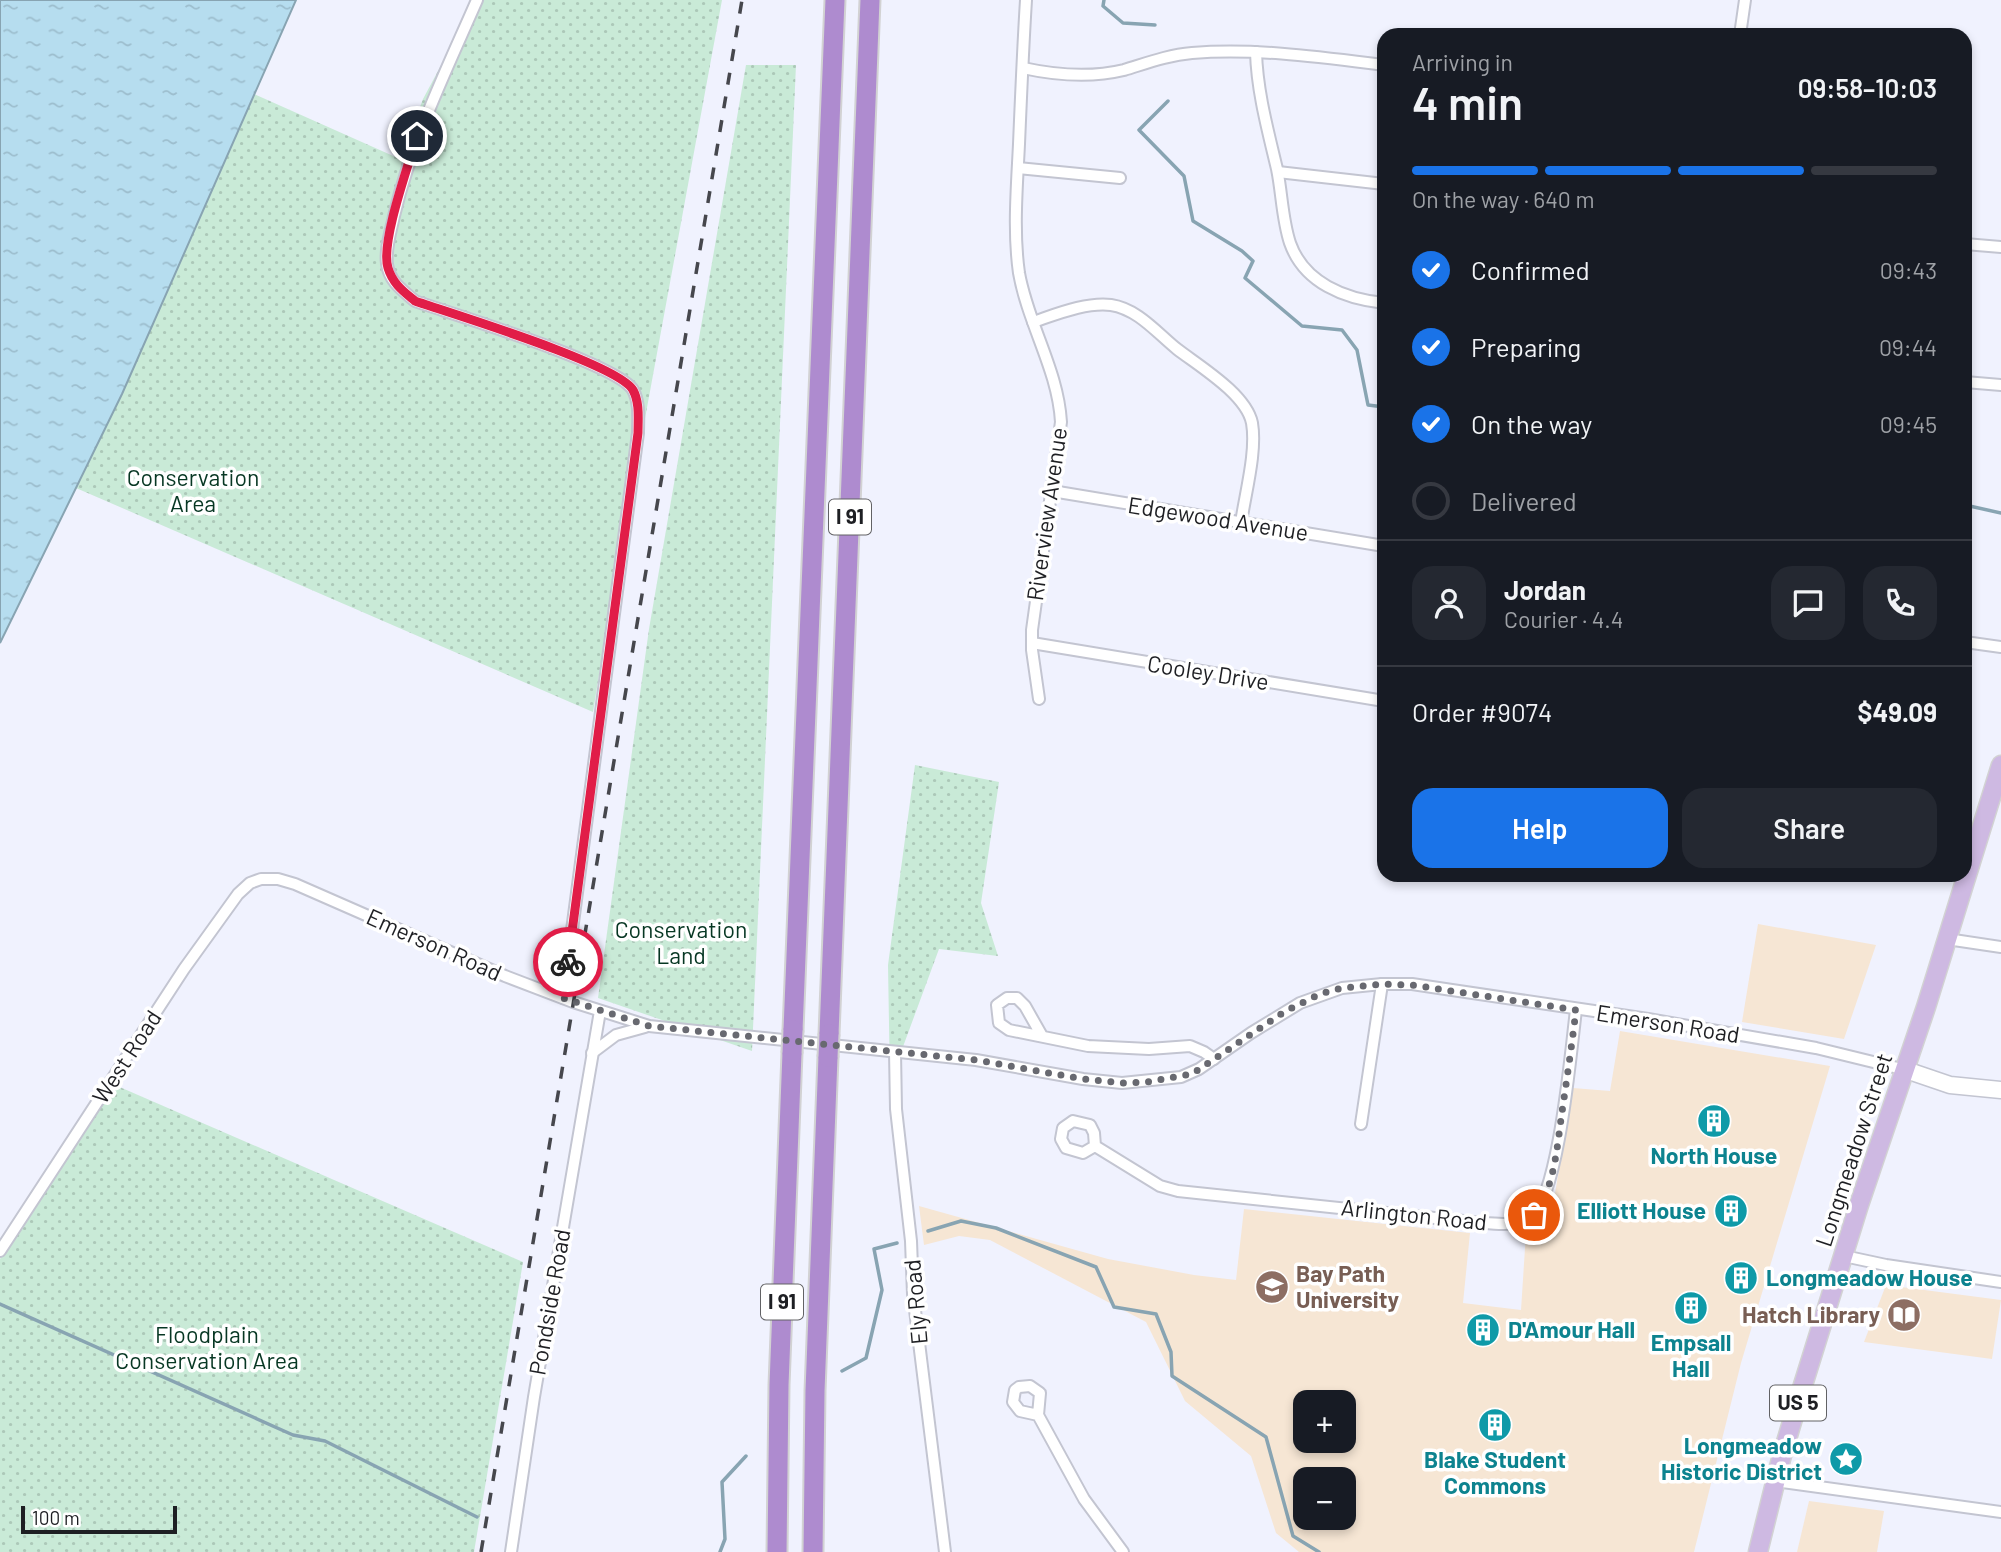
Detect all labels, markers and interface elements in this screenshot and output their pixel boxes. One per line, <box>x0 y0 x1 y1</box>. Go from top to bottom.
text: Arriving in <box>1412 48 1513 76</box>
text: 09:58–10:03 <box>1798 72 1937 103</box>
text: 4 min <box>1412 74 1523 129</box>
pin <box>387 106 447 166</box>
icon: home <box>398 117 436 155</box>
text: On the way · 640 m <box>1412 185 1594 213</box>
icon: check <box>1412 251 1450 289</box>
text: Confirmed <box>1471 254 1590 285</box>
text: 09:43 <box>1880 256 1937 284</box>
icon: check <box>1412 328 1450 366</box>
text: Preparing <box>1471 331 1581 362</box>
text: 09:44 <box>1879 333 1937 361</box>
icon: check <box>1412 405 1450 443</box>
text: On the way <box>1471 408 1592 439</box>
text: 09:45 <box>1880 410 1937 438</box>
street label: Riverview Avenue <box>1020 425 1072 602</box>
park label: Conservation Area <box>127 463 259 517</box>
text: Delivered <box>1471 485 1577 516</box>
street label: Edgewood Avenue <box>1126 490 1310 546</box>
road number: I 91 <box>829 500 871 534</box>
button: person <box>1412 566 1486 640</box>
button: chat <box>1771 566 1845 640</box>
button: phone <box>1863 566 1937 640</box>
text: Jordan <box>1504 574 1586 605</box>
text: Courier · 4.4 <box>1504 605 1623 633</box>
street label: Cooley Drive <box>1145 649 1271 695</box>
text: Order #9074 <box>1412 696 1552 727</box>
text: $49.09 <box>1858 696 1937 727</box>
button: Help <box>1412 788 1668 868</box>
button: Share <box>1682 788 1937 868</box>
street label: Emerson Road <box>363 902 506 986</box>
park label: Conservation Land <box>615 915 747 969</box>
courier <box>533 927 603 997</box>
icon: bike <box>549 943 587 981</box>
street label: Emerson Road <box>1594 998 1742 1048</box>
street label: West Road <box>86 1004 167 1109</box>
street label: Longmeadow Street <box>1809 1049 1898 1250</box>
building icon: North House <box>1695 1102 1733 1140</box>
place label: North House <box>1651 1141 1777 1169</box>
pin <box>1504 1185 1564 1245</box>
street label: Arlington Road <box>1340 1192 1488 1236</box>
building icon: Elliott House <box>1712 1192 1750 1230</box>
icon: bag <box>1515 1196 1553 1234</box>
place label: Elliott House <box>1577 1196 1706 1224</box>
street label: Pondside Road <box>522 1227 576 1377</box>
street label: Ely Road <box>897 1258 933 1346</box>
place label: Bay Path University <box>1296 1259 1399 1313</box>
building icon: Longmeadow House <box>1722 1259 1760 1297</box>
place label: Longmeadow House <box>1766 1263 1973 1291</box>
school or university icon: Bay Path University <box>1253 1268 1291 1306</box>
road number: I 91 <box>761 1284 803 1320</box>
building icon: Empsall Hall <box>1672 1289 1710 1327</box>
library icon: Hatch Library <box>1885 1296 1923 1334</box>
place label: Hatch Library <box>1742 1300 1880 1328</box>
building icon: D'Amour Hall <box>1464 1311 1502 1349</box>
place label: D'Amour Hall <box>1508 1315 1635 1343</box>
park label: Floodplain Conservation Area <box>115 1320 299 1374</box>
place label: Empsall Hall <box>1651 1328 1731 1382</box>
road number: US 5 <box>1770 1386 1826 1420</box>
map controls <box>1293 1390 1356 1530</box>
button: + <box>1293 1390 1356 1453</box>
building icon: Blake Student Commons <box>1476 1406 1514 1444</box>
place label: Longmeadow Historic District <box>1661 1431 1822 1485</box>
place icon: Longmeadow Historic District <box>1827 1440 1865 1478</box>
place label: Blake Student Commons <box>1424 1445 1566 1499</box>
button: − <box>1293 1467 1356 1530</box>
scale bar <box>21 1503 177 1535</box>
text: 100 m <box>32 1506 80 1529</box>

